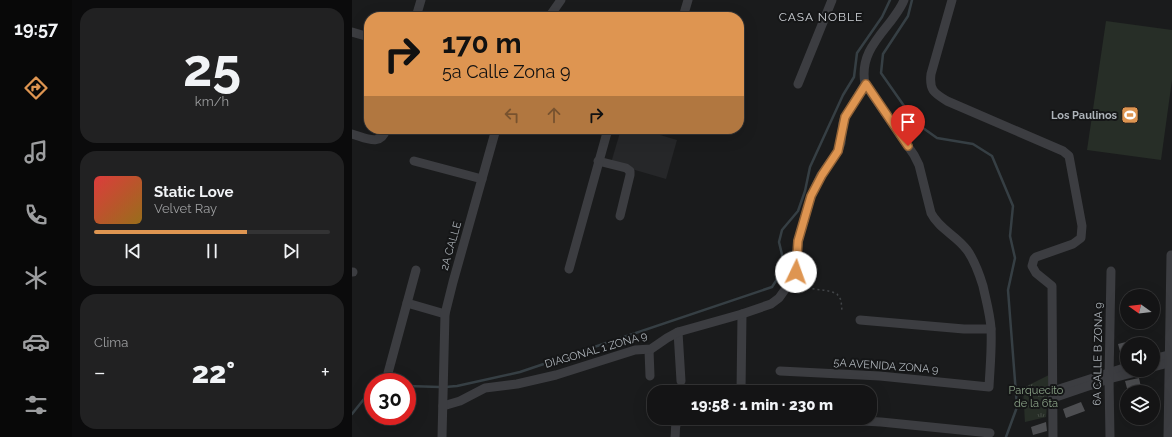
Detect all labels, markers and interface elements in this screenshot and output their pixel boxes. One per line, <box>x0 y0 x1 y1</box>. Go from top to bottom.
district label: CASA NOBLE <box>779 10 863 24</box>
text: 19:57 <box>14 18 58 39</box>
text: 170 m <box>442 27 522 60</box>
icon: right <box>376 28 428 80</box>
text: 25 <box>183 37 241 98</box>
text: 5a Calle Zona 9 <box>442 61 571 82</box>
icon: directions <box>22 74 50 102</box>
text: km/h <box>195 94 229 109</box>
icon: left <box>501 104 523 126</box>
icon: ahead <box>543 104 565 126</box>
icon: right <box>585 104 607 126</box>
pin <box>891 105 925 146</box>
sports icon: Los Paulinos <box>1120 105 1140 125</box>
place label: Los Paulinos <box>1051 109 1118 122</box>
icon: arrive <box>897 111 919 133</box>
icon: music <box>22 138 50 166</box>
text: Static Love <box>154 183 233 201</box>
icon: phone <box>22 201 50 229</box>
text: Velvet Ray <box>154 201 217 216</box>
street label: 2A CALLE <box>438 220 464 272</box>
icon: previous <box>122 240 144 262</box>
icon: pause <box>201 240 223 262</box>
icon: next <box>280 240 302 262</box>
position arrow <box>775 251 817 293</box>
icon: climate <box>22 264 50 292</box>
north arrow <box>1120 289 1160 329</box>
map controls <box>1120 289 1160 425</box>
street label: 6A CALLE B ZONA 9 <box>1091 302 1105 406</box>
icon: car <box>22 328 50 356</box>
street label: DIAGONAL 1 ZONA 9 <box>543 329 649 371</box>
text: Clima <box>94 335 128 350</box>
button: sound <box>1120 337 1160 377</box>
text: 22° <box>192 355 235 390</box>
street label: 5A AVENIDA ZONA 9 <box>833 356 939 376</box>
text: − <box>94 359 106 385</box>
text: + <box>321 359 330 385</box>
speed limit sign: 30 <box>364 373 416 425</box>
park label: Parquecito de la 6ta <box>1009 384 1064 410</box>
button: layers <box>1120 385 1160 425</box>
icon: filters <box>22 391 50 419</box>
text: 19:58 · 1 min · 230 m <box>691 396 833 414</box>

